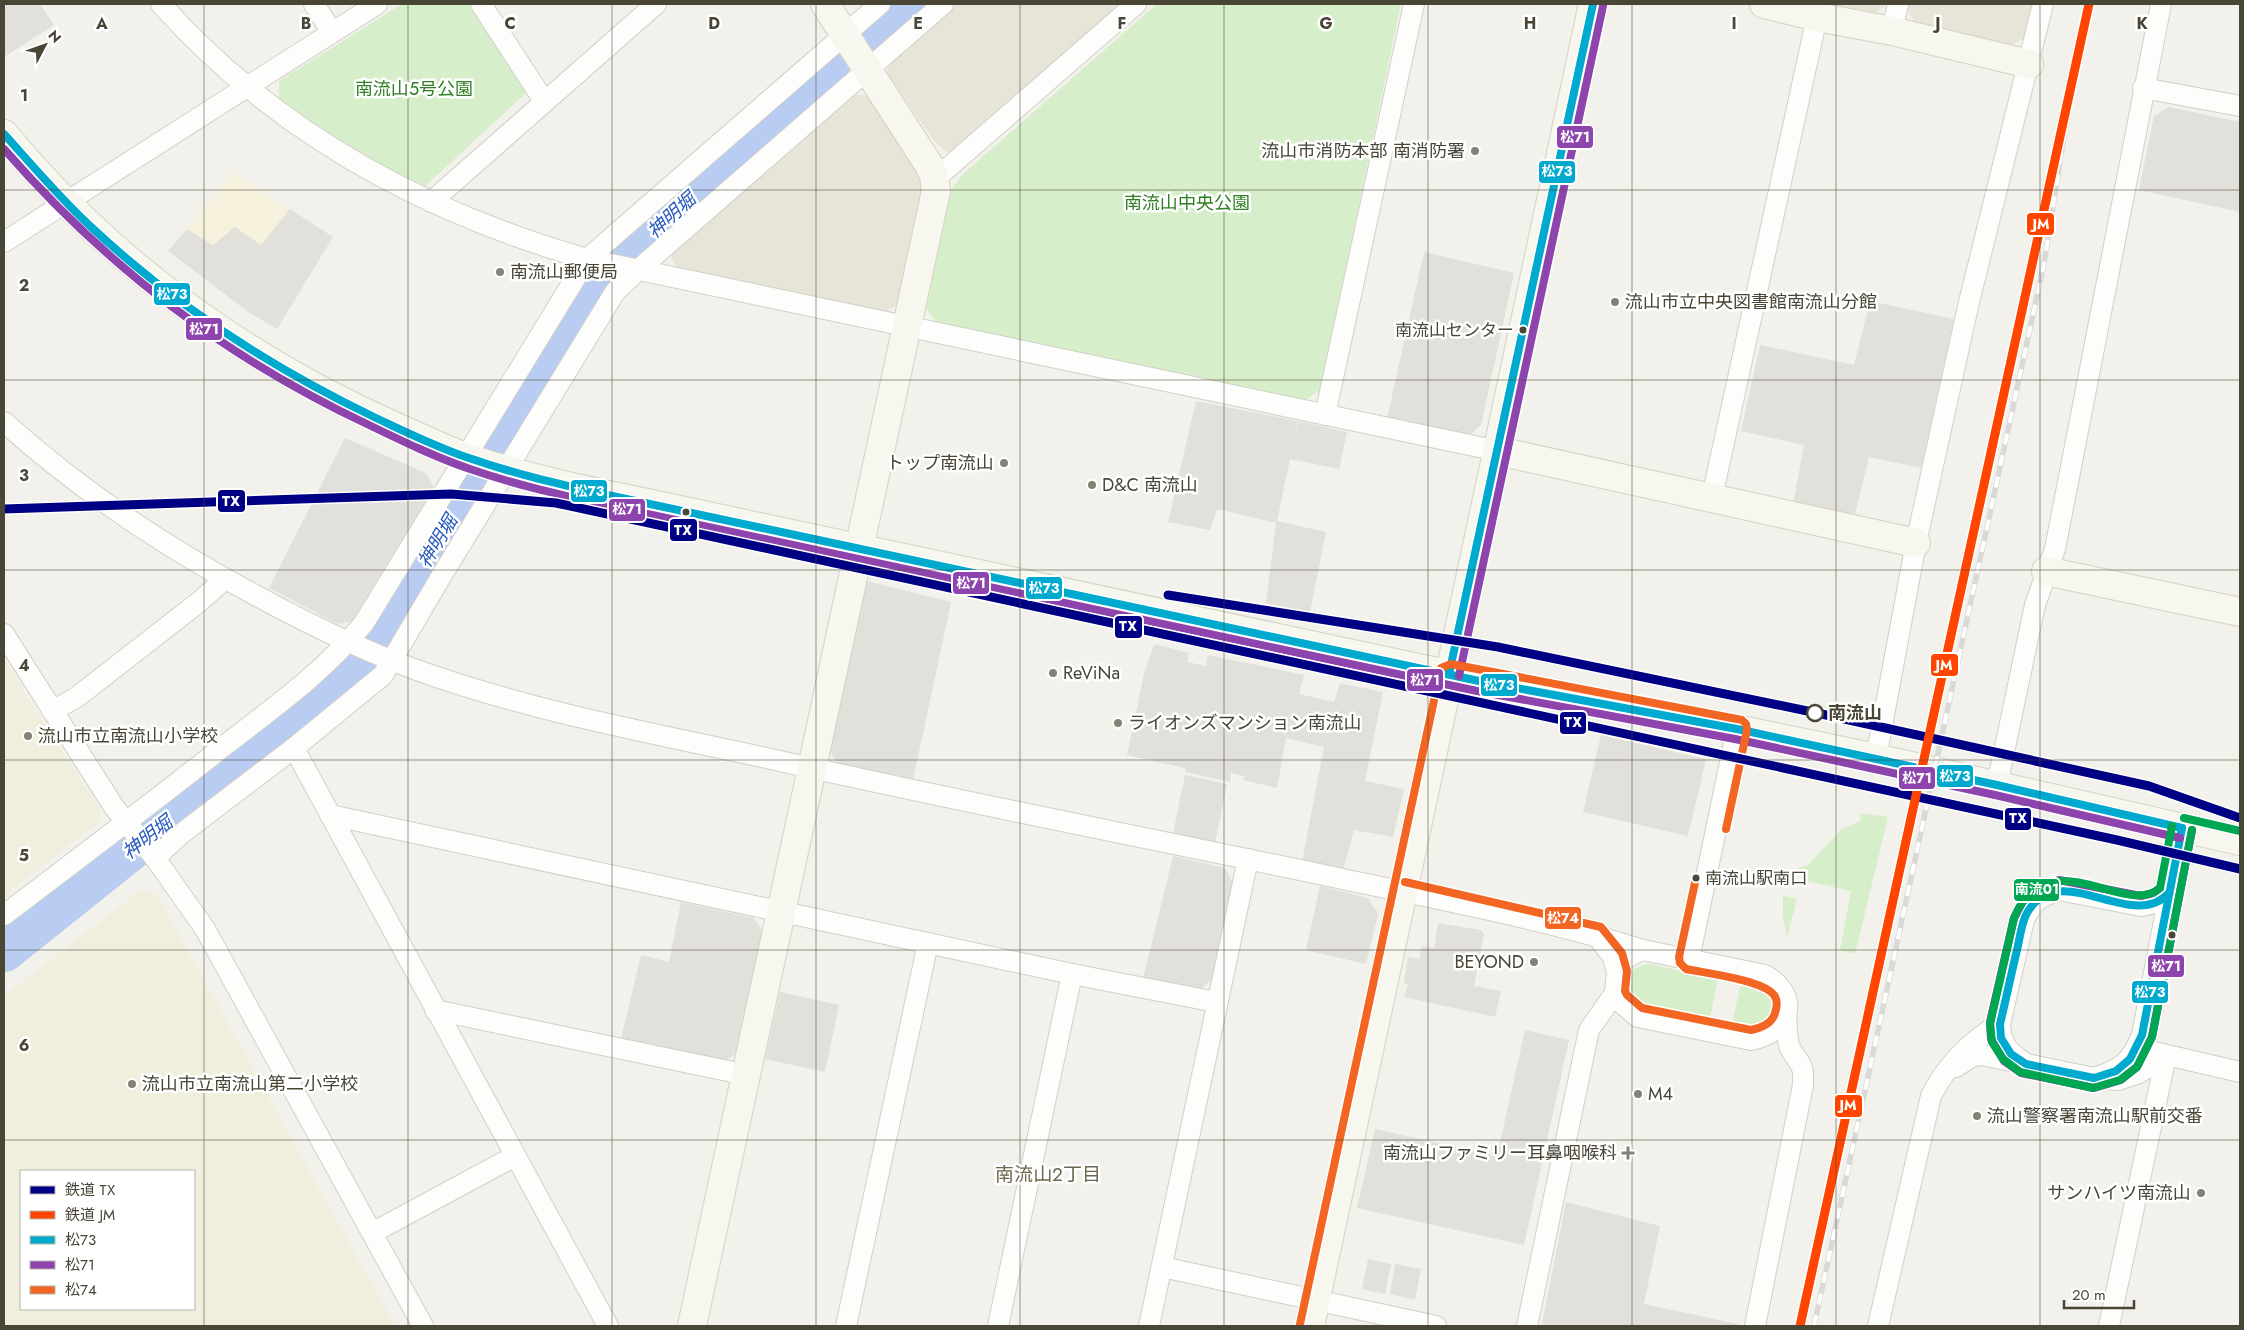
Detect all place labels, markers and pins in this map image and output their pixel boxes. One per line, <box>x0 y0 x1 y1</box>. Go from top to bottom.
place label: 流山市消防本部 南消防署 <box>1262 138 1465 164</box>
marker: 流山市消防本部 南消防署 <box>1469 145 1481 157</box>
place label: 南流山郵便局 <box>510 259 618 285</box>
marker: 南流山郵便局 <box>494 266 506 278</box>
place label: 流山市立中央図書館南流山分館 <box>1625 289 1877 315</box>
marker: 流山市立中央図書館南流山分館 <box>1609 296 1621 308</box>
place label: 南流山センター <box>1395 318 1514 342</box>
marker: 南流山センター <box>1518 325 1528 335</box>
place label: トップ南流山 <box>886 450 994 476</box>
marker: トップ南流山 <box>998 457 1010 469</box>
place label: D&C 南流山 <box>1102 472 1198 498</box>
marker: D&C 南流山 <box>1086 479 1098 491</box>
unlabelled marker <box>681 507 691 517</box>
place label: ReViNa <box>1063 660 1120 686</box>
marker: ReViNa <box>1047 667 1059 679</box>
place label: 南流山 <box>1828 700 1882 726</box>
marker: 南流山 <box>1806 704 1824 722</box>
place label: ライオンズマンション南流山 <box>1128 710 1362 736</box>
marker: ライオンズマンション南流山 <box>1112 717 1124 729</box>
place label: 流山市立南流山小学校 <box>38 723 218 749</box>
marker: 流山市立南流山小学校 <box>22 730 34 742</box>
place label: 南流山駅南口 <box>1705 866 1807 890</box>
marker: 南流山駅南口 <box>1691 873 1701 883</box>
unlabelled marker <box>2167 930 2177 940</box>
place label: BEYOND <box>1454 949 1524 975</box>
marker: BEYOND <box>1528 956 1540 968</box>
place label: 流山市立南流山第二小学校 <box>142 1071 358 1097</box>
marker: 流山市立南流山第二小学校 <box>126 1078 138 1090</box>
place label: M4 <box>1648 1081 1673 1107</box>
marker: M4 <box>1632 1088 1644 1100</box>
place label: 流山警察署南流山駅前交番 <box>1987 1103 2203 1129</box>
marker: 流山警察署南流山駅前交番 <box>1971 1110 1983 1122</box>
place label: 南流山ファミリー耳鼻咽喉科 <box>1383 1140 1617 1166</box>
marker: 南流山ファミリー耳鼻咽喉科 <box>1621 1146 1635 1160</box>
place label: サンハイツ南流山 <box>2047 1180 2191 1206</box>
marker: サンハイツ南流山 <box>2195 1187 2207 1199</box>

